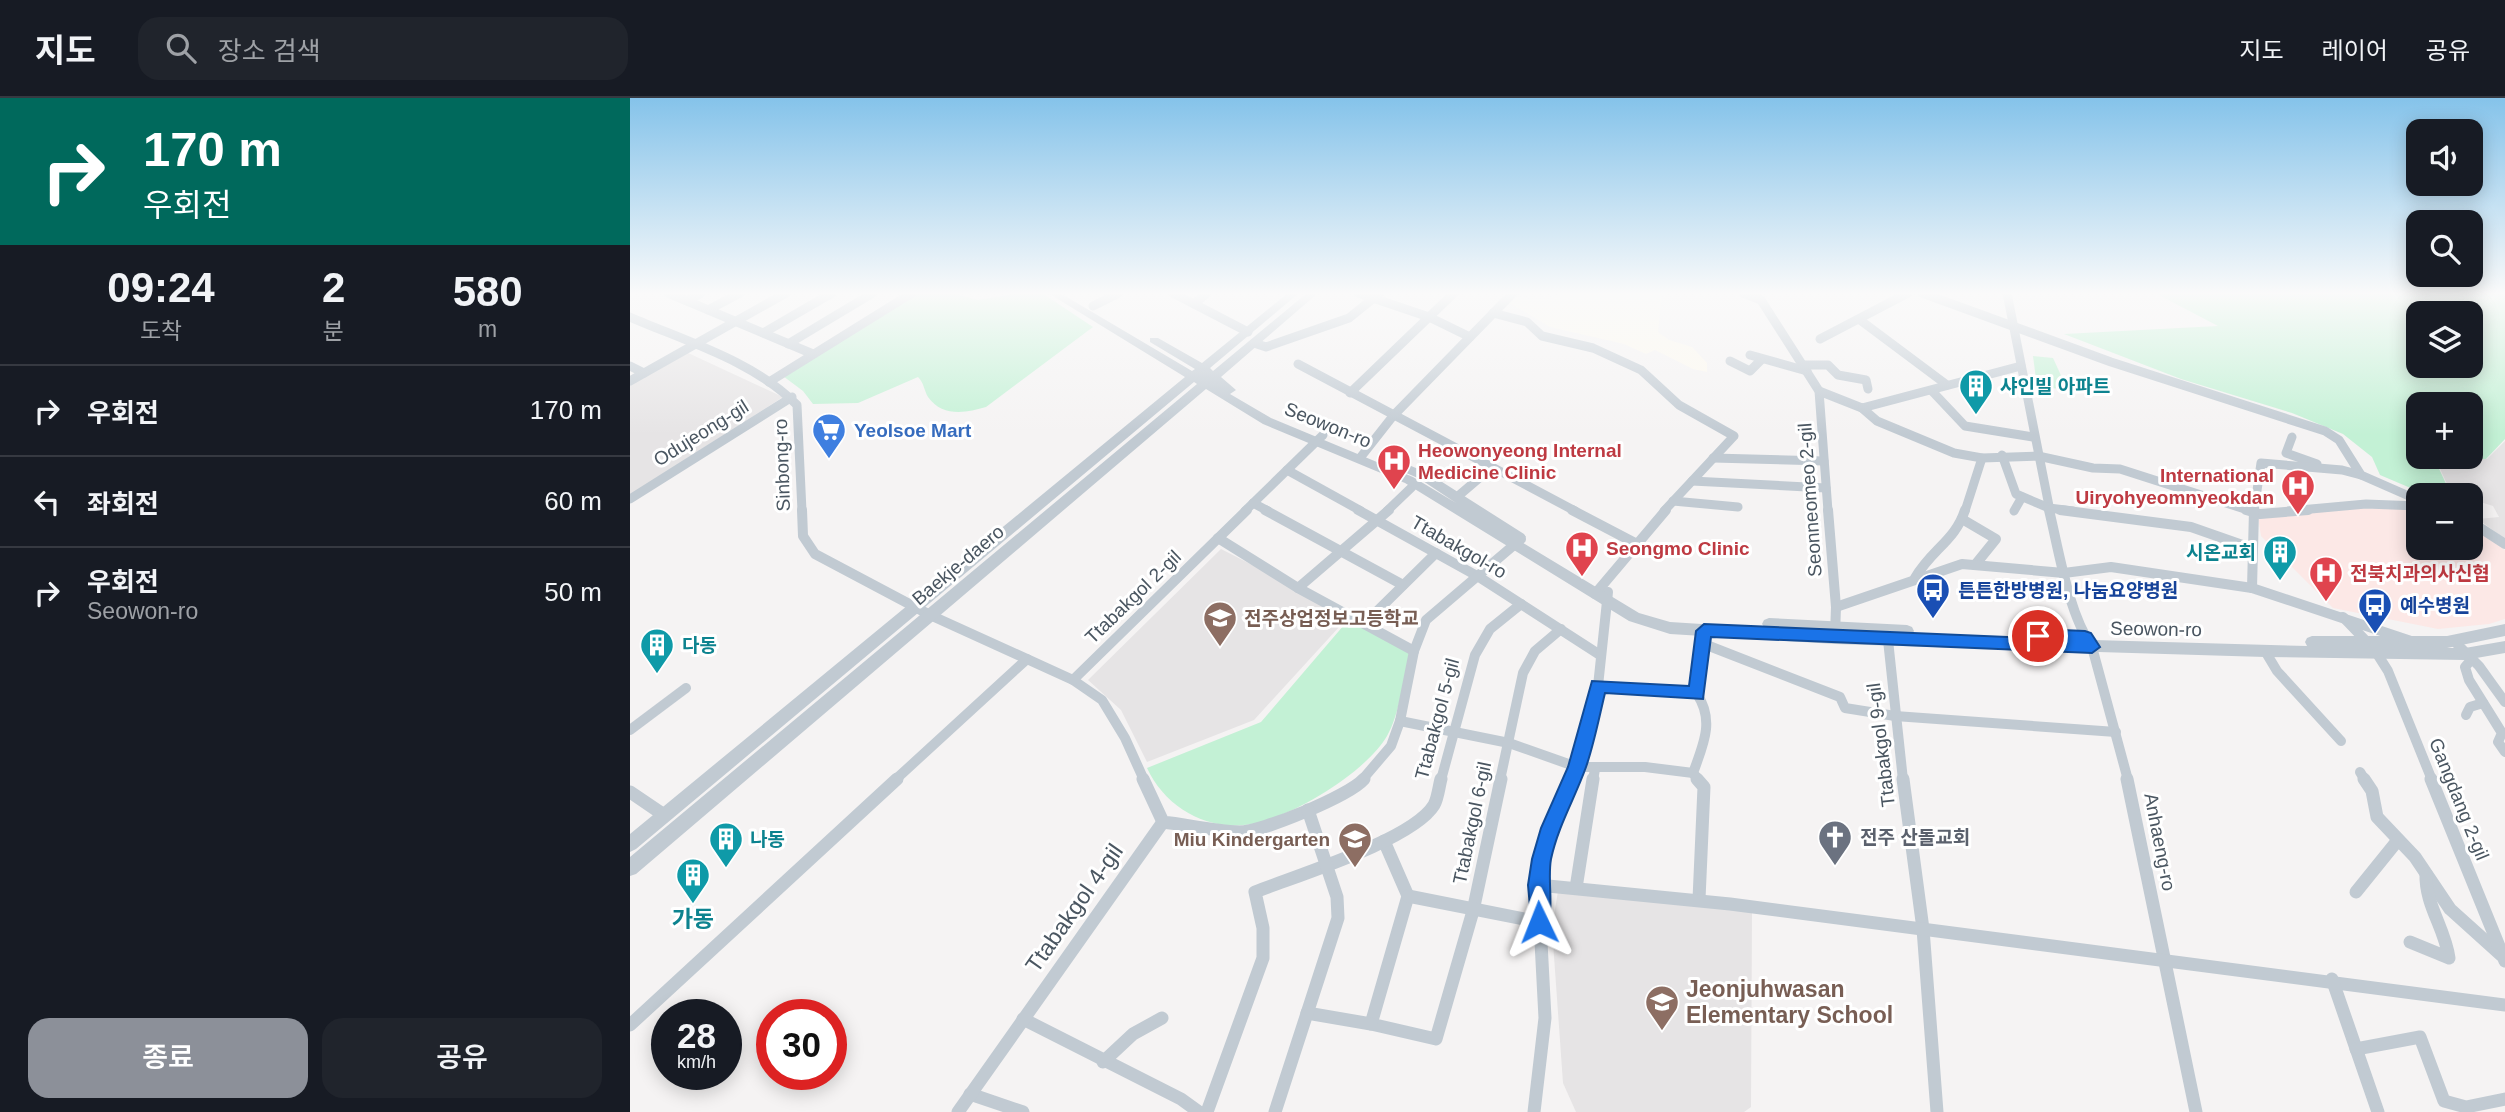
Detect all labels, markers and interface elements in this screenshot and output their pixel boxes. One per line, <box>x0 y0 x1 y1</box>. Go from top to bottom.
search box <box>138 17 628 80</box>
icon: search <box>162 29 200 67</box>
text: 지도 <box>35 32 96 69</box>
text: 장소 검색 <box>218 36 321 66</box>
text: 지도 <box>2239 37 2284 64</box>
text: 레이어 <box>2322 37 2388 64</box>
text: 공유 <box>2426 37 2470 64</box>
map controls <box>2406 119 2483 560</box>
button: sound <box>2406 119 2483 196</box>
text: 170 m <box>143 122 282 176</box>
icon: right <box>28 126 119 217</box>
text: 우회전 <box>143 187 231 223</box>
button: search <box>2406 210 2483 287</box>
text: 09:24 <box>107 264 215 311</box>
text: 2 <box>322 264 345 311</box>
text: 580 <box>453 268 523 315</box>
button: layers <box>2406 301 2483 378</box>
text: m <box>478 316 497 342</box>
text: 도착 <box>140 318 182 344</box>
text: 분 <box>323 318 344 344</box>
building icon: 샤인빌 아파트 <box>1957 367 1995 416</box>
place label: 샤인빌 아파트 <box>2000 376 2110 397</box>
icon: right <box>28 392 66 430</box>
button: + <box>2406 392 2483 469</box>
text: 170 m <box>530 395 602 425</box>
street label: Odujeong-gil <box>650 396 752 470</box>
text: 우회전 <box>87 398 159 428</box>
street label: Seowon-ro <box>1281 398 1375 452</box>
supermarket icon: Yeolsoe Mart <box>810 411 848 460</box>
street label: Sinbong-ro <box>770 418 794 512</box>
place label: Yeolsoe Mart <box>854 420 972 441</box>
street label: Seonneomeo 2-gil <box>1794 422 1826 578</box>
place label: Heowonyeong Internal Medicine Clinic <box>1418 440 1622 483</box>
hospital icon: Heowonyeong Internal Medicine Clinic <box>1375 442 1413 491</box>
place label: International Uiryohyeomnyeokdan <box>2076 465 2274 508</box>
hospital icon: International Uiryohyeomnyeokdan <box>2279 467 2317 516</box>
icon: left <box>28 483 66 521</box>
button: − <box>2406 483 2483 560</box>
text: 60 m <box>544 486 602 516</box>
text: 좌회전 <box>87 489 159 519</box>
street label: Ttabakgol-ro <box>1408 511 1510 583</box>
street label: Baekje-daero <box>908 521 1008 609</box>
hospital icon: Seongmo Clinic <box>1563 529 1601 578</box>
building icon: 시온교회 <box>2261 533 2299 582</box>
place label: Seongmo Clinic <box>1606 538 1750 559</box>
place label: 시온교회 <box>2186 542 2256 563</box>
street label: Ttabakgol 2-gil <box>1081 546 1185 648</box>
hospital icon: 전북치과의사신협 <box>2307 554 2345 603</box>
place label: 전북치과의사신협 <box>2350 563 2490 584</box>
text: 우회전 <box>87 567 159 597</box>
bus stop icon: 튼튼한방병원, 나눔요양병원 <box>1914 571 1952 620</box>
icon: right <box>28 574 66 612</box>
text: 50 m <box>544 577 602 607</box>
place label: 튼튼한방병원, 나눔요양병원 <box>1958 580 2178 601</box>
bus stop icon: 예수병원 <box>2356 586 2394 635</box>
place label: 예수병원 <box>2400 595 2470 616</box>
text: Seowon-ro <box>87 598 198 624</box>
school or university icon: 전주상업정보고등학교 <box>1201 599 1239 648</box>
pin <box>2008 606 2068 666</box>
place label: 전주상업정보고등학교 <box>1244 608 1419 629</box>
icon: arrive <box>2019 617 2057 655</box>
street label: Seowon-ro <box>2110 618 2202 640</box>
building icon: 다동 <box>638 626 676 675</box>
place label: 다동 <box>682 635 717 656</box>
street label: Ttabakgol 5-gil <box>1411 656 1463 782</box>
street label: Ttabakgol 9-gil <box>1863 682 1899 808</box>
street label: Gangdang 2-gil <box>2425 735 2493 863</box>
street label: Ttabakgol 6-gil <box>1449 760 1495 886</box>
street label: Anhaeng-ro <box>2140 791 2180 893</box>
church icon: 전주 산돌교회 <box>1816 818 1854 867</box>
building icon: 나동 <box>707 820 745 869</box>
school or university icon: Miu Kindergarten <box>1336 820 1374 869</box>
place label: 전주 산돌교회 <box>1860 827 1970 848</box>
place label: 나동 <box>750 829 785 850</box>
place label: Miu Kindergarten <box>1174 829 1330 850</box>
street label: Ttabakgol 4-gil <box>1020 839 1128 977</box>
building icon: 가동 <box>674 856 712 905</box>
position arrow <box>1502 885 1576 959</box>
place label: 가동 <box>672 906 714 932</box>
place label: Jeonjuhwasan Elementary School <box>1686 976 1893 1028</box>
school or university icon: Jeonjuhwasan Elementary School <box>1643 983 1681 1032</box>
speed limit sign: 30 <box>756 999 847 1090</box>
text: 28 <box>677 1016 716 1055</box>
button: 종료 <box>28 1018 308 1098</box>
button: 공유 <box>322 1018 602 1098</box>
text: km/h <box>677 1052 716 1072</box>

